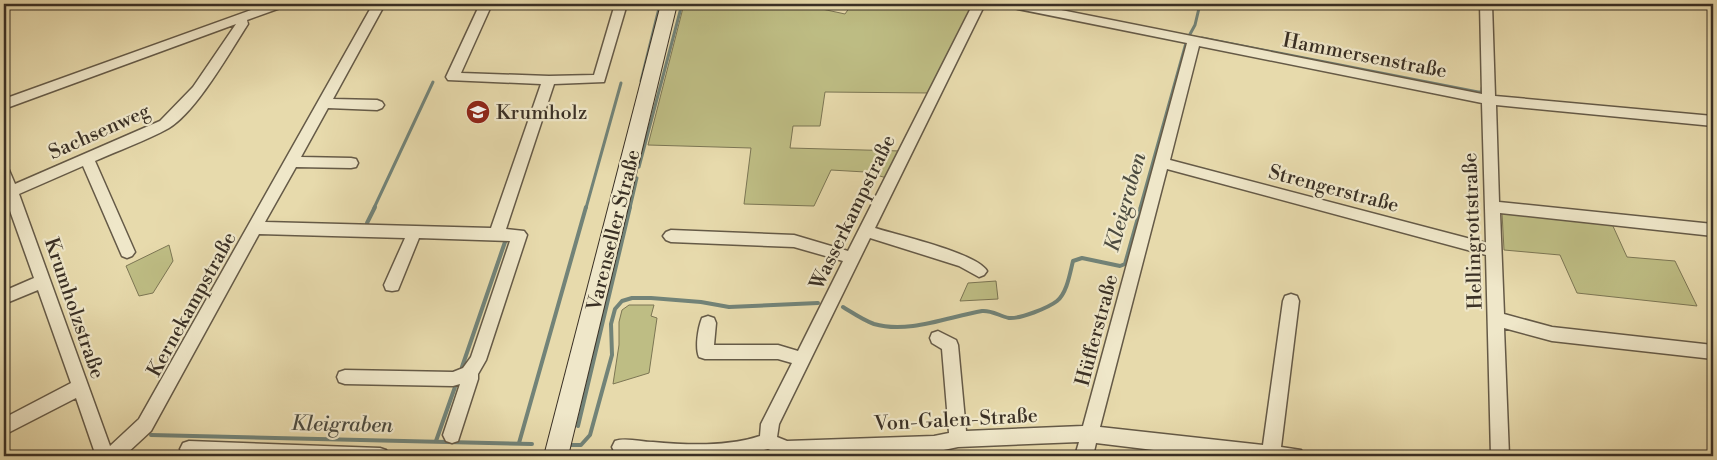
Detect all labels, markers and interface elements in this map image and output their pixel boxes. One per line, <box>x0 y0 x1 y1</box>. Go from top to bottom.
street label: Hammersenstraße <box>1281 28 1449 85</box>
street label: Sachsenweg <box>45 99 155 166</box>
school or university icon: Krumholz <box>465 99 491 125</box>
place label: Krumholz <box>496 101 587 126</box>
street label: Wasserkampstraße <box>805 131 902 295</box>
street label: Varenseller Straße <box>582 147 647 315</box>
water label: Kleigraben <box>1099 149 1153 255</box>
street label: Hellingrottstraße <box>1458 152 1489 310</box>
street label: Strengerstraße <box>1266 160 1402 219</box>
street label: Kernekampstraße <box>142 228 242 382</box>
street label: Krumholzstraße <box>38 235 109 382</box>
street label: Hüfferstraße <box>1071 272 1124 389</box>
street label: Von-Galen-Straße <box>873 404 1039 437</box>
water label: Kleigraben <box>291 411 393 439</box>

